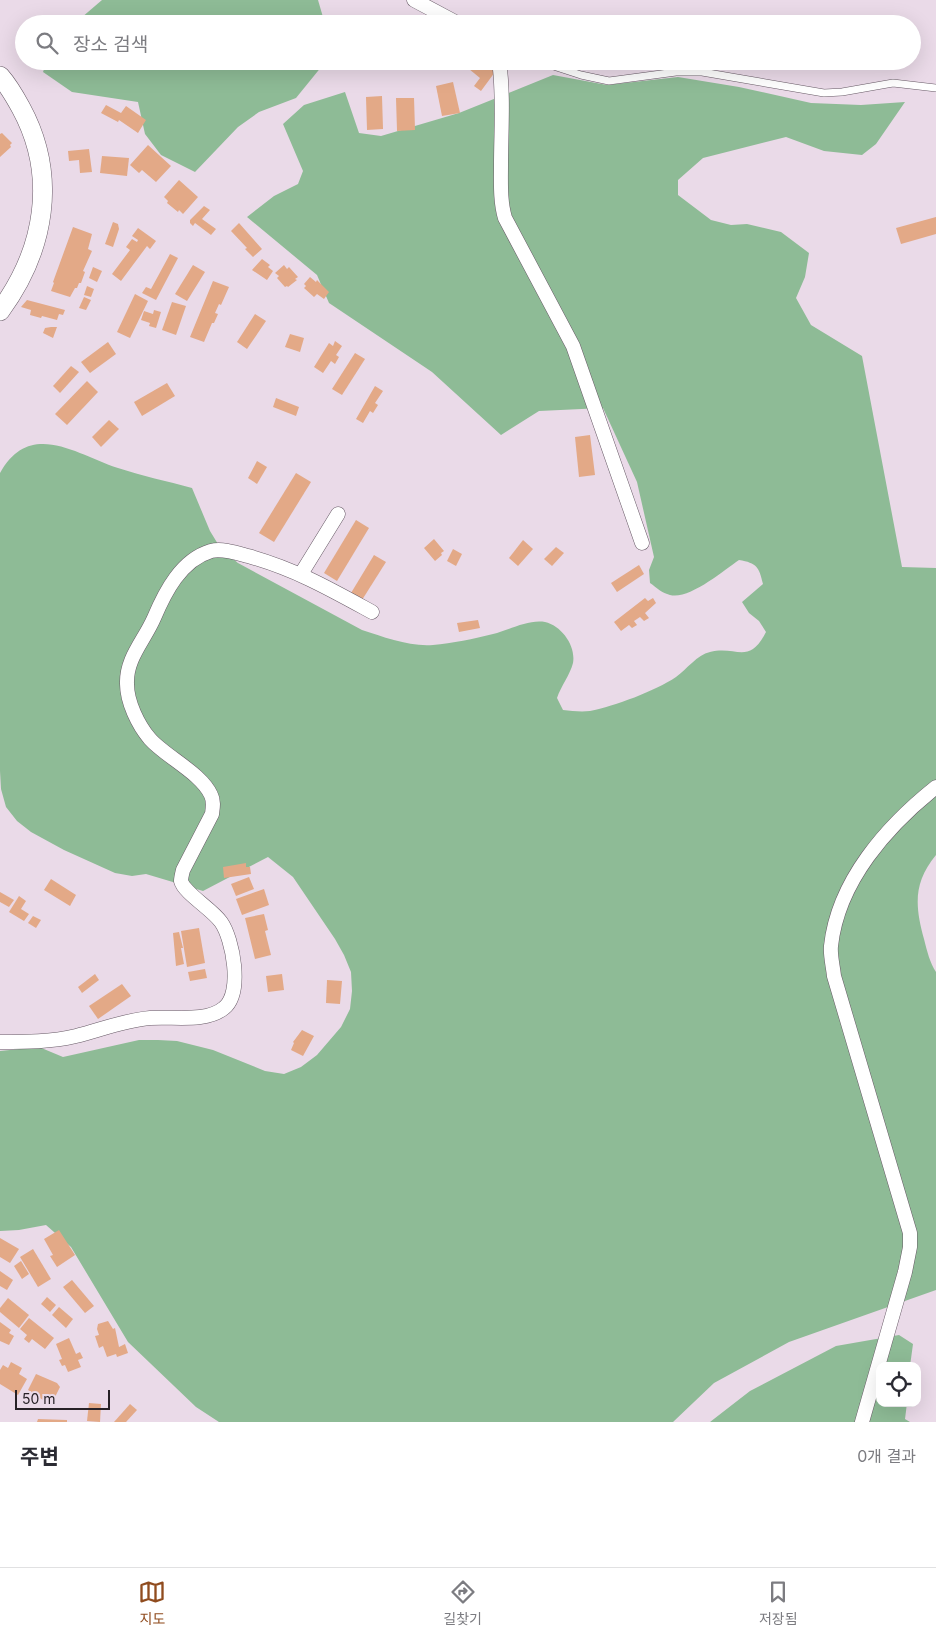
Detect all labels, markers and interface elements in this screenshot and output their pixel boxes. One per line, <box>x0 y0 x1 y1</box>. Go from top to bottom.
search box <box>15 15 921 70</box>
icon: search <box>33 29 61 57</box>
text: 장소 검색 <box>73 33 148 56</box>
map controls <box>876 1362 921 1407</box>
button: locate <box>876 1362 921 1407</box>
scale bar <box>15 1387 110 1410</box>
text: 50 m <box>22 1390 56 1407</box>
text: 주변 <box>20 1444 59 1469</box>
text: 0개 결과 <box>857 1446 916 1466</box>
tab: 지도 <box>138 1578 166 1628</box>
tab: 길찾기 <box>443 1578 482 1628</box>
tab: 저장됨 <box>759 1578 798 1628</box>

